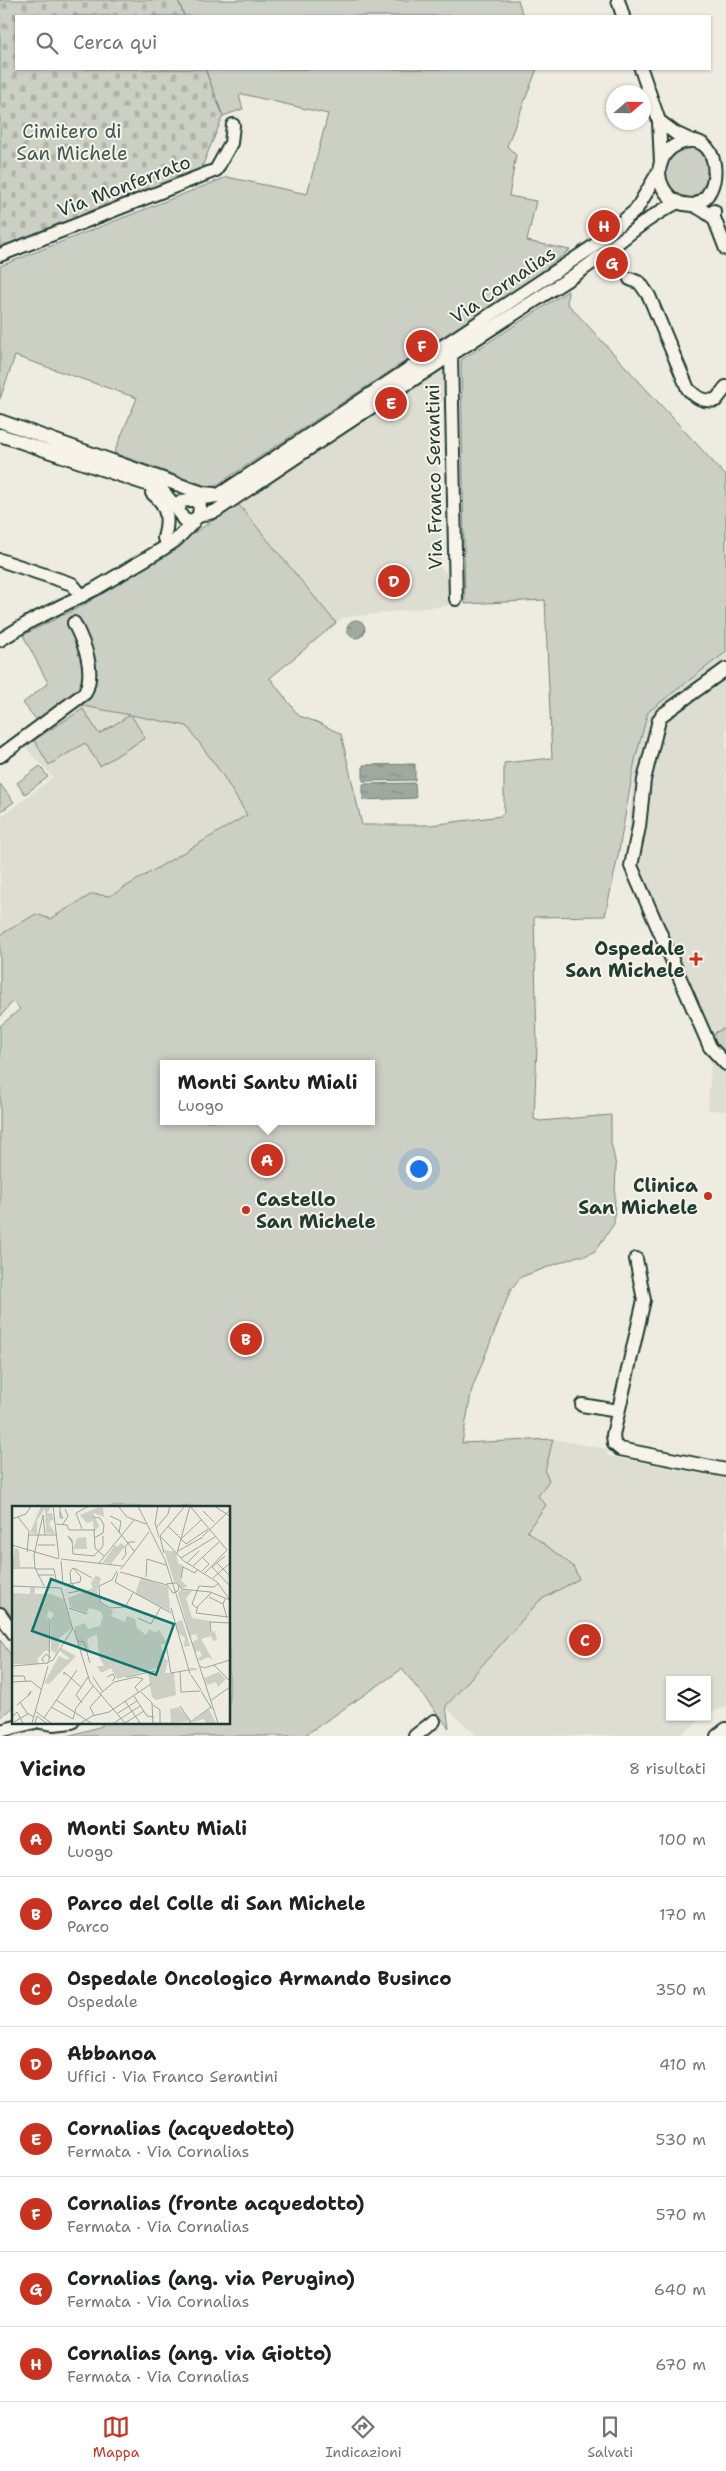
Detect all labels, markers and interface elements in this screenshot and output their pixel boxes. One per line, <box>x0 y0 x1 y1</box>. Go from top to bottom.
search box <box>15 15 711 70</box>
icon: search <box>33 29 61 57</box>
text: Cerca qui <box>73 30 157 55</box>
north arrow <box>606 85 651 130</box>
park label: Cimitero di San Michele <box>16 119 128 166</box>
street label: Via Monferrato <box>54 149 194 223</box>
pin: H <box>588 207 620 245</box>
street label: Via Cornalias <box>445 240 561 330</box>
pin: G <box>596 244 628 282</box>
pin: F <box>406 327 438 365</box>
pin: E <box>375 384 407 422</box>
street label: Via Franco Serantini <box>420 384 448 570</box>
pin: D <box>378 562 410 600</box>
place label: Ospedale San Michele <box>565 936 685 983</box>
marker: Ospedale San Michele <box>689 952 703 966</box>
popup <box>160 1060 375 1125</box>
text: Monti Santu Miali <box>177 1070 358 1095</box>
text: Luogo <box>177 1095 224 1116</box>
pin: A <box>251 1141 283 1179</box>
your location <box>406 1156 432 1182</box>
place label: Clinica San Michele <box>578 1173 698 1220</box>
place label: Castello San Michele <box>256 1187 376 1234</box>
marker: Clinica San Michele <box>702 1190 714 1202</box>
marker: Castello San Michele <box>240 1204 252 1216</box>
pin: B <box>230 1320 262 1358</box>
inset map <box>12 1506 230 1724</box>
pin: C <box>569 1621 601 1659</box>
map controls <box>666 1676 711 1721</box>
button: layers <box>666 1676 711 1721</box>
text: Vicino <box>20 1755 86 1783</box>
text: 8 risultati <box>629 1758 706 1779</box>
text: Monti Santu Miali <box>67 1816 247 1841</box>
text: A <box>30 1829 42 1850</box>
text: 100 m <box>658 1829 706 1850</box>
text: Luogo <box>67 1841 113 1862</box>
text: Parco del Colle di San Michele <box>67 1891 366 1916</box>
text: B <box>31 1904 41 1925</box>
text: 170 m <box>659 1904 706 1925</box>
text: Parco <box>67 1916 109 1937</box>
text: Ospedale Oncologico Armando Businco <box>67 1966 452 1991</box>
text: C <box>31 1979 41 2000</box>
text: 350 m <box>655 1979 706 2000</box>
text: Ospedale <box>67 1991 138 2012</box>
text: Abbanoa <box>67 2041 156 2066</box>
text: D <box>30 2054 42 2075</box>
text: 410 m <box>659 2054 706 2075</box>
text: Uffici · Via Franco Serantini <box>67 2066 278 2087</box>
text: Cornalias (acquedotto) <box>67 2116 295 2141</box>
text: E <box>31 2129 41 2150</box>
text: 530 m <box>656 2129 706 2150</box>
text: Fermata · Via Cornalias <box>67 2141 249 2162</box>
text: Cornalias (fronte acquedotto) <box>67 2191 365 2216</box>
text: F <box>31 2204 41 2225</box>
text: 570 m <box>656 2204 706 2225</box>
text: Fermata · Via Cornalias <box>67 2216 249 2237</box>
text: Cornalias (ang. via Perugino) <box>67 2266 355 2291</box>
text: G <box>30 2279 42 2300</box>
text: 640 m <box>654 2279 706 2300</box>
text: Fermata · Via Cornalias <box>67 2291 249 2312</box>
text: Cornalias (ang. via Giotto) <box>67 2341 332 2366</box>
text: H <box>30 2354 42 2375</box>
text: 670 m <box>655 2354 706 2375</box>
text: Fermata · Via Cornalias <box>67 2366 249 2387</box>
tab: Mappa <box>93 2413 139 2461</box>
tab: Indicazioni <box>325 2413 402 2461</box>
tab: Salvati <box>587 2413 633 2461</box>

